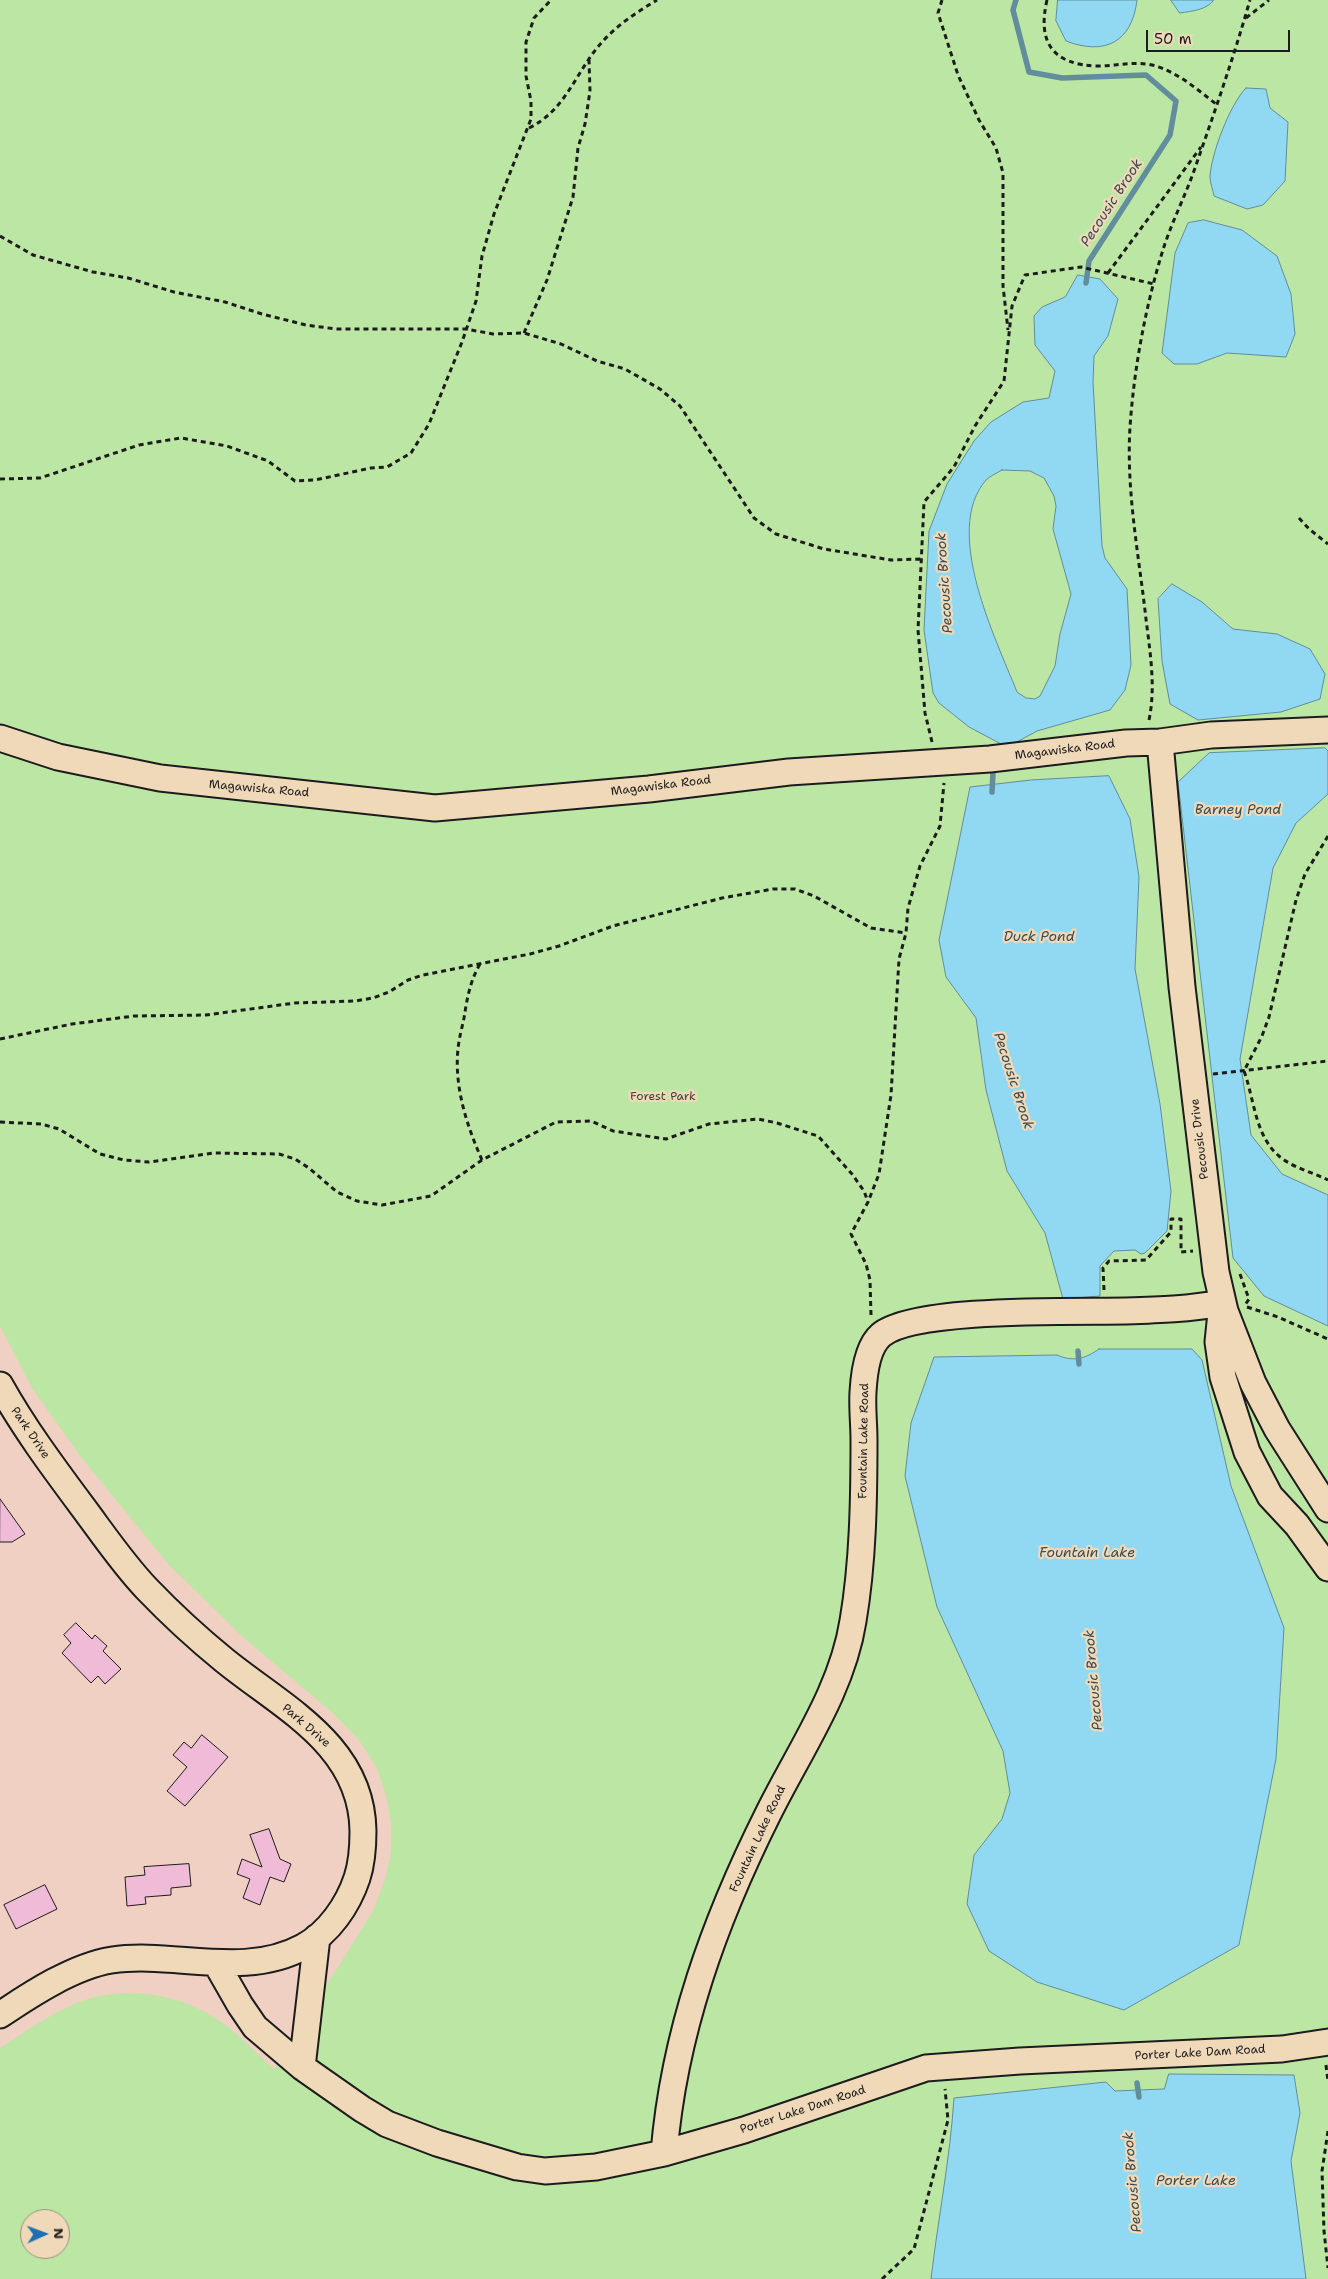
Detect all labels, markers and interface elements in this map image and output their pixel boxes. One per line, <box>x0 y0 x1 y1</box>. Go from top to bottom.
scale bar <box>1148 20 1292 52</box>
text: 50 m <box>1154 29 1192 49</box>
water label: Pecousic Brook <box>1077 156 1147 250</box>
water label: Pecousic Brook <box>933 532 957 634</box>
street label: Magawiska Road <box>1014 737 1116 763</box>
street label: Magawiska Road <box>610 773 712 799</box>
street label: Magawiska Road <box>208 777 310 801</box>
water label: Barney Pond <box>1195 802 1281 818</box>
water label: Duck Pond <box>1003 929 1075 945</box>
water label: Pecousic Brook <box>989 1030 1037 1132</box>
park label: Forest Park <box>630 1090 696 1104</box>
street label: Pecousic Drive <box>1188 1098 1212 1180</box>
street label: Fountain Lake Road <box>856 1383 872 1499</box>
street label: Park Drive <box>7 1404 53 1462</box>
water label: Fountain Lake <box>1039 1545 1135 1561</box>
water label: Pecousic Brook <box>1081 1629 1107 1731</box>
street label: Park Drive <box>279 1701 333 1751</box>
street label: Fountain Lake Road <box>727 1783 789 1895</box>
street label: Porter Lake Dam Road <box>1134 2042 1266 2064</box>
street label: Porter Lake Dam Road <box>738 2083 868 2137</box>
water label: Pecousic Brook <box>1120 2131 1146 2233</box>
water label: Porter Lake <box>1156 2173 1236 2189</box>
north arrow <box>20 2209 70 2259</box>
text: N <box>50 2228 68 2239</box>

